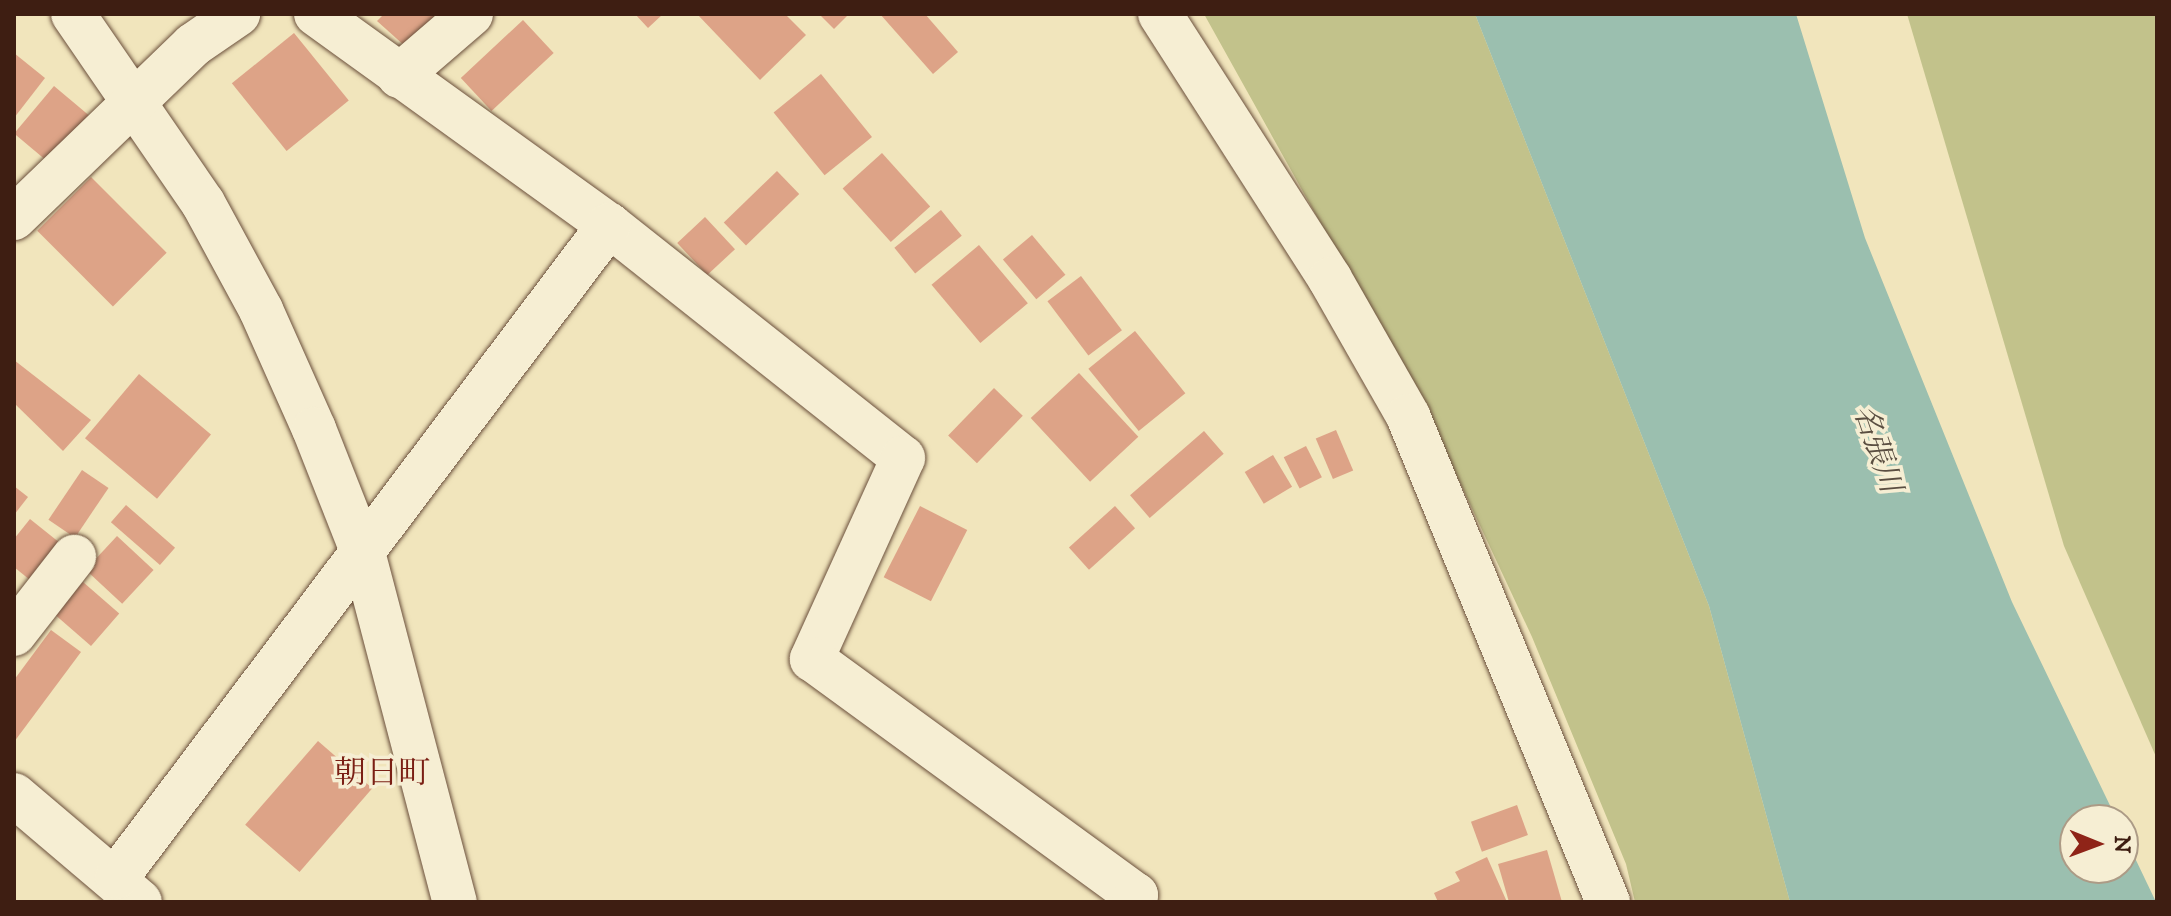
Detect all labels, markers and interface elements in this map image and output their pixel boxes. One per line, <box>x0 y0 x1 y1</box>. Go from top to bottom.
water label: 名張川 <box>1844 401 1908 497</box>
district label: 朝日町 <box>334 755 430 793</box>
north arrow <box>2059 804 2139 884</box>
text: N <box>2108 835 2135 854</box>

